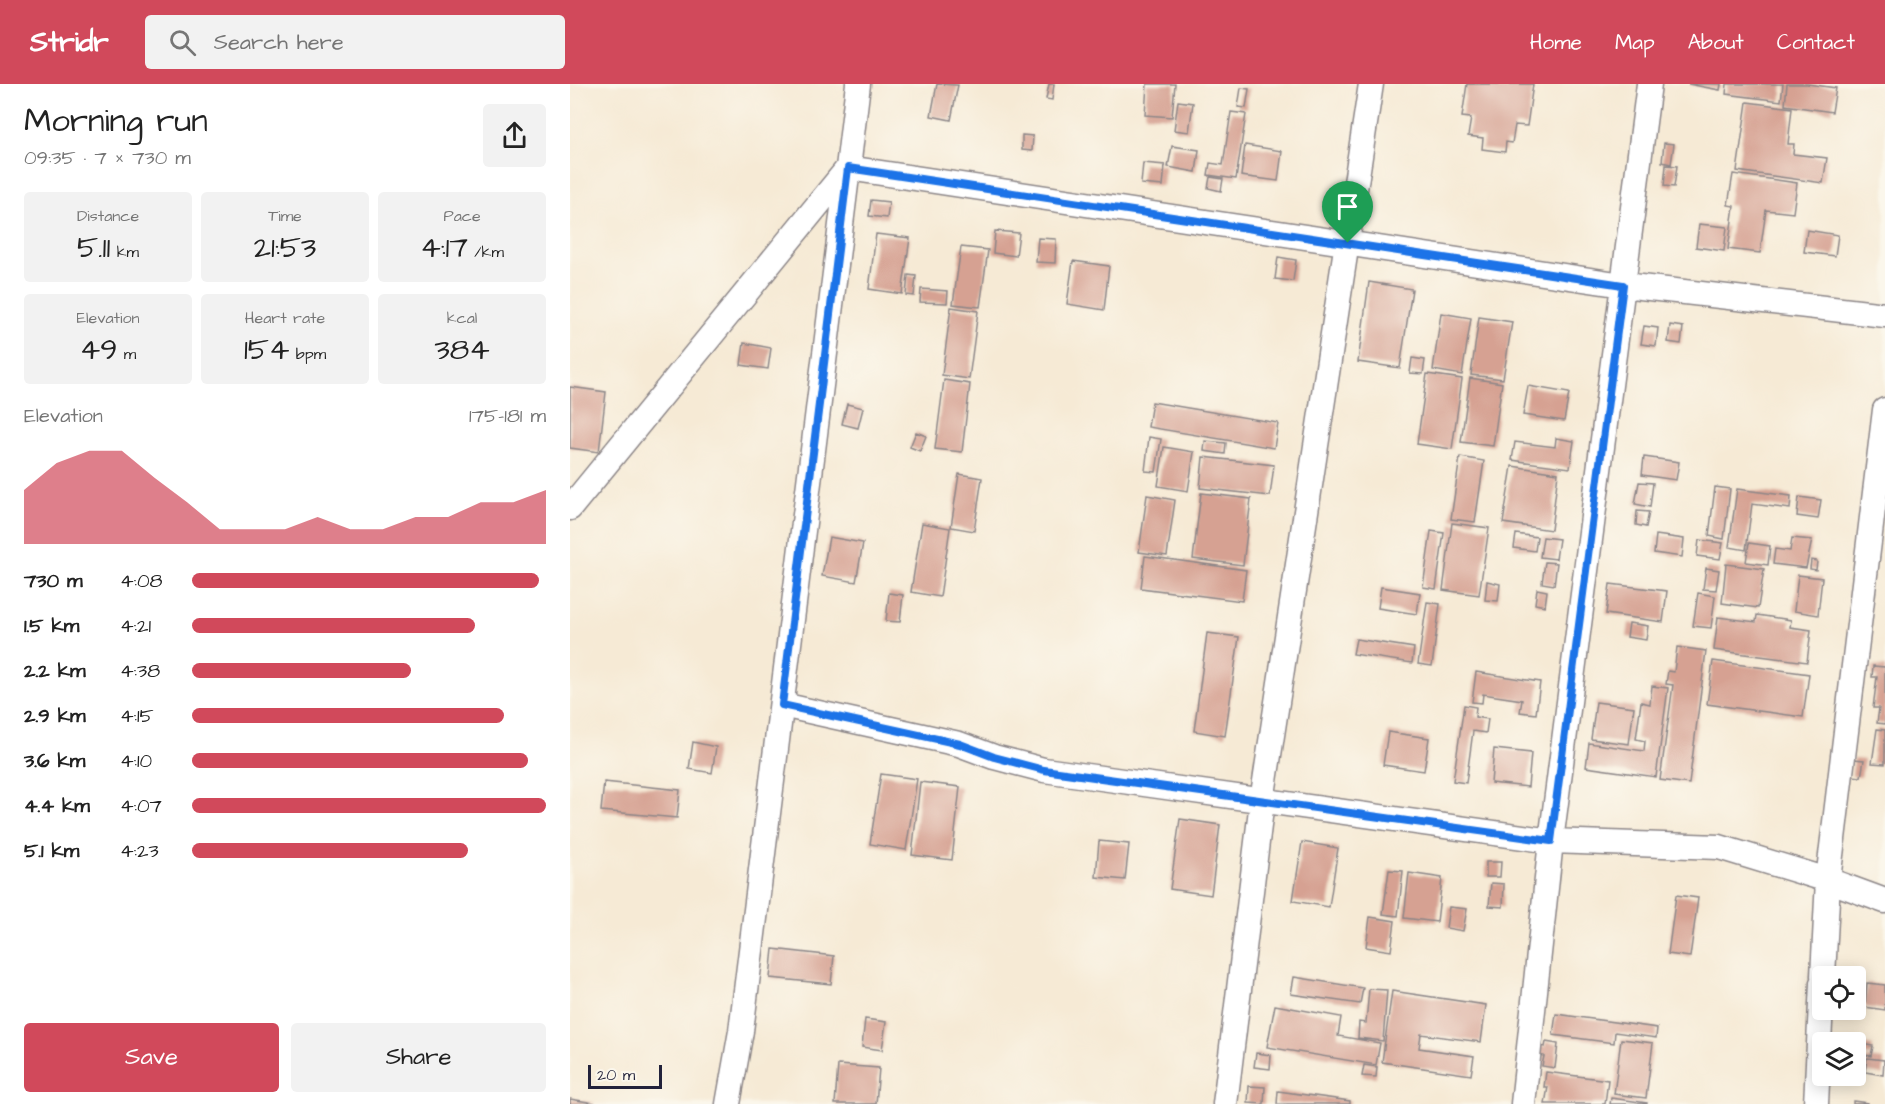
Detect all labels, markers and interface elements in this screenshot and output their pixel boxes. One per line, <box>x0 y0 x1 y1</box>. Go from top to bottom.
search box <box>145 15 565 69</box>
text: Stridr <box>30 23 109 62</box>
icon: search <box>166 26 199 59</box>
text: Search here <box>214 27 344 58</box>
text: Home <box>1530 28 1582 57</box>
text: Map <box>1615 28 1655 57</box>
text: About <box>1688 28 1744 57</box>
text: Contact <box>1777 28 1855 57</box>
text: Morning run <box>24 98 208 144</box>
button: share <box>483 104 546 167</box>
text: 09:35 · 7 × 730 m <box>24 144 191 172</box>
pin <box>1322 181 1373 243</box>
icon: arrive <box>1331 190 1364 223</box>
text: Distance <box>77 205 139 227</box>
text: Time <box>268 205 302 227</box>
text: Pace <box>443 205 481 227</box>
text: 5.11 <box>77 227 110 269</box>
text: 21:53 <box>254 227 316 269</box>
text: 4:17 <box>420 227 468 269</box>
text: km <box>110 241 139 263</box>
text: /km <box>468 241 504 263</box>
text: Elevation <box>77 307 139 329</box>
text: Heart rate <box>245 307 325 329</box>
text: kcal <box>447 307 477 329</box>
text: 49 <box>80 329 117 371</box>
text: 154 <box>244 329 289 371</box>
text: 384 <box>434 329 490 371</box>
text: m <box>117 343 136 365</box>
text: bpm <box>289 343 326 365</box>
text: Elevation <box>24 402 103 430</box>
text: 175–181 m <box>469 402 546 430</box>
text: 730 m <box>24 567 83 595</box>
text: 4:08 <box>120 567 163 595</box>
text: 1.5 km <box>24 612 79 640</box>
text: 4:21 <box>120 612 151 640</box>
text: 2.2 km <box>24 657 86 685</box>
text: 4:38 <box>120 657 160 685</box>
text: 2.9 km <box>24 702 86 730</box>
text: 4:15 <box>120 702 154 730</box>
text: 3.6 km <box>24 747 85 775</box>
text: 4:10 <box>120 747 152 775</box>
text: 4.4 km <box>24 792 90 820</box>
text: 4:07 <box>120 792 162 820</box>
text: 5.1 km <box>24 837 79 865</box>
text: 4:23 <box>120 837 159 865</box>
map controls <box>1812 966 1866 1086</box>
button: locate <box>1812 966 1866 1020</box>
button: Save <box>24 1023 279 1092</box>
button: Share <box>291 1023 546 1092</box>
button: layers <box>1812 1032 1866 1086</box>
scale bar <box>588 1062 662 1090</box>
text: 20 m <box>597 1064 635 1086</box>

